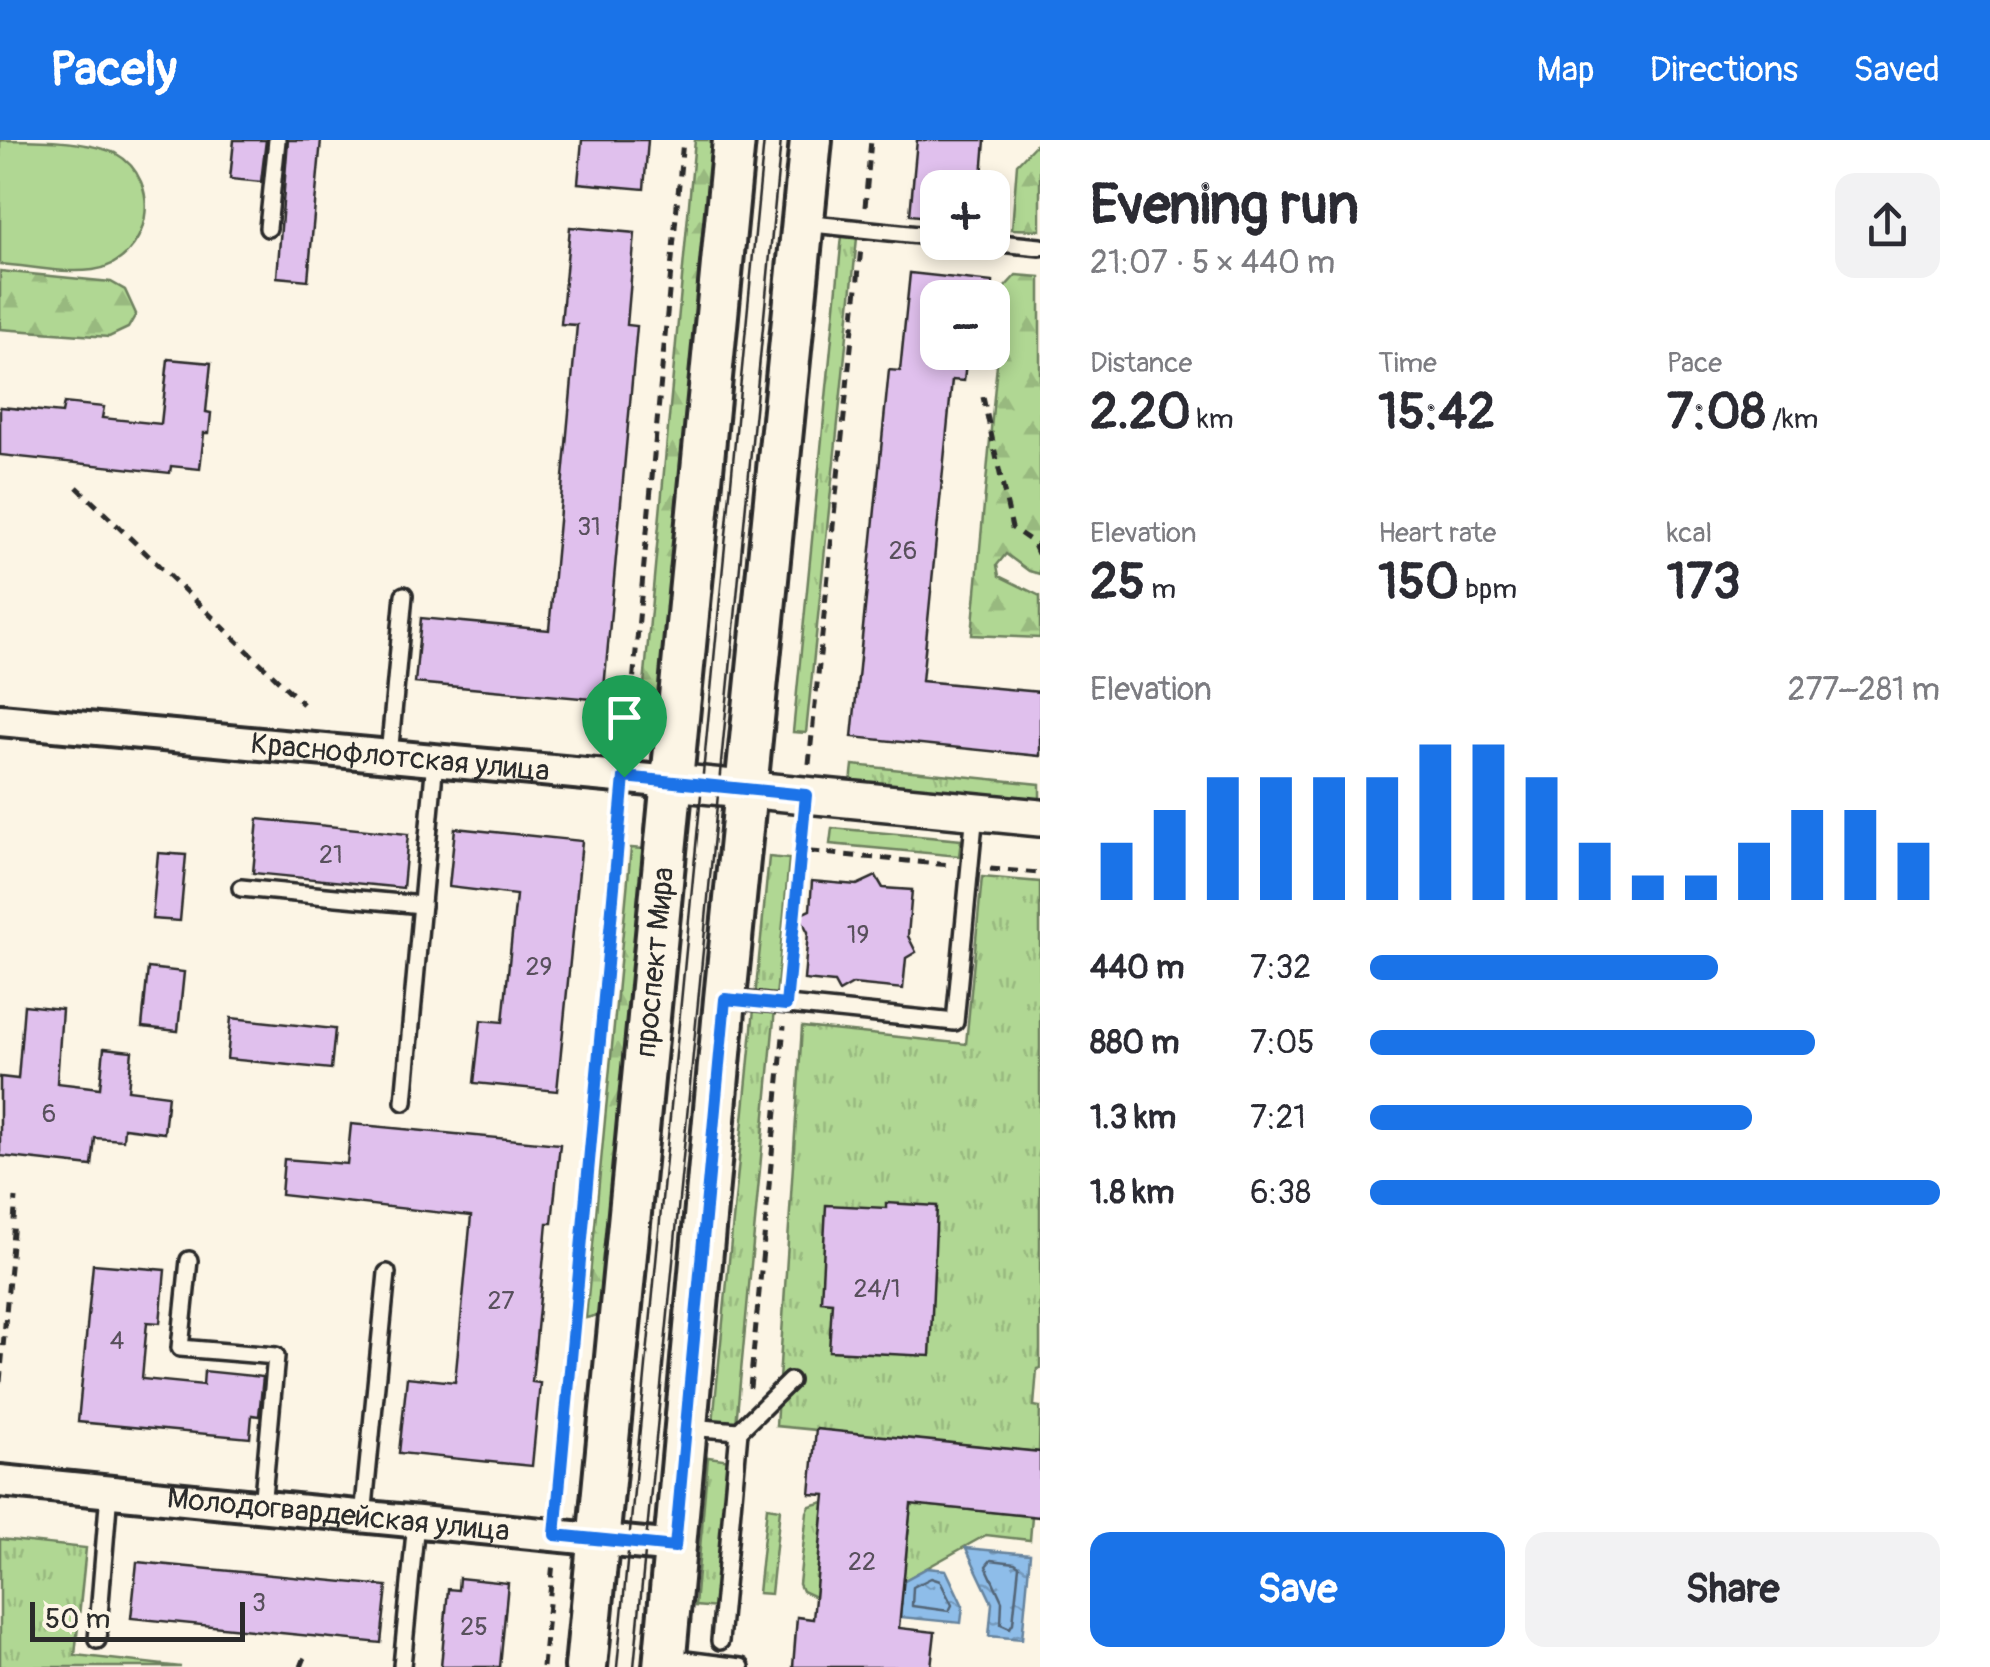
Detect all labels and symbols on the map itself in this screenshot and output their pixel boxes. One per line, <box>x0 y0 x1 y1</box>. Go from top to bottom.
house number: 31 <box>577 512 601 543</box>
house number: 26 <box>889 536 917 567</box>
pin <box>582 675 667 778</box>
street label: Краснофлотская улица <box>249 725 551 790</box>
house number: 21 <box>319 840 343 871</box>
street label: проспект Мира <box>627 865 682 1059</box>
house number: 19 <box>847 920 869 951</box>
house number: 29 <box>526 952 552 983</box>
house number: 6 <box>42 1099 56 1130</box>
house number: 24/1 <box>853 1274 901 1305</box>
house number: 27 <box>487 1286 515 1317</box>
house number: 4 <box>110 1326 124 1357</box>
street label: Молодогвардейская улица <box>165 1479 511 1550</box>
house number: 22 <box>848 1547 876 1578</box>
house number: 3 <box>252 1588 266 1619</box>
scale bar <box>30 1597 245 1642</box>
house number: 25 <box>460 1612 488 1643</box>

